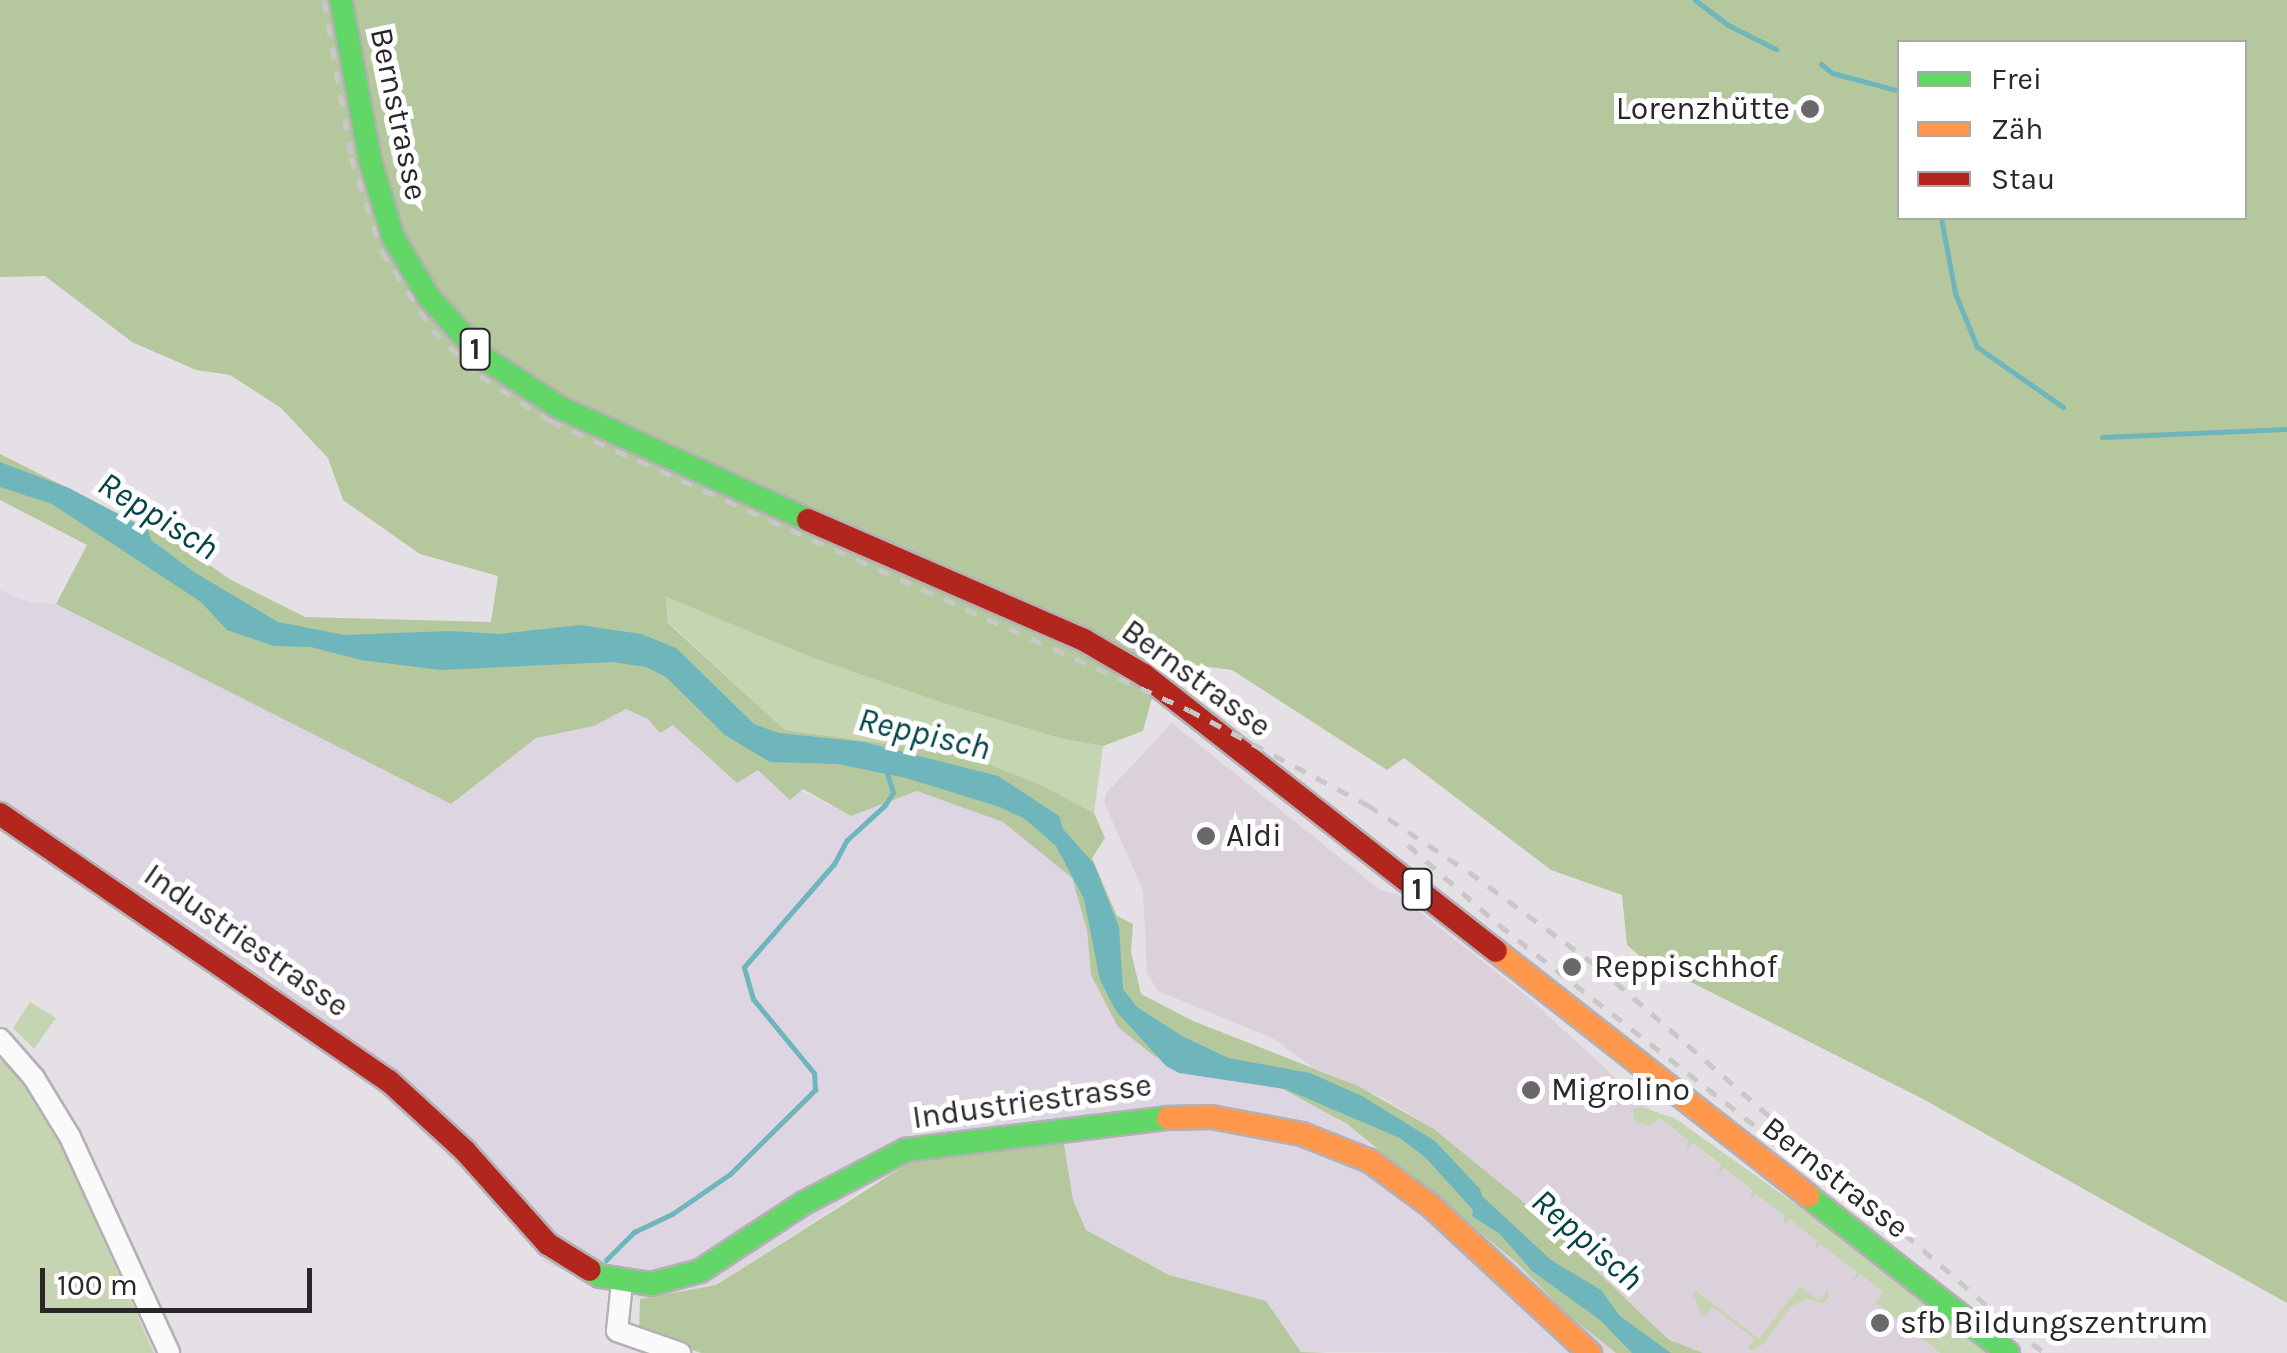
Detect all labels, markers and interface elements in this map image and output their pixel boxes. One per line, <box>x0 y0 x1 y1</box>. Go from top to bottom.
street label: Bernstrasse <box>361 24 435 204</box>
legend <box>1897 40 2247 220</box>
text: Frei <box>1991 61 2042 97</box>
place label: Lorenzhütte <box>1616 90 1790 128</box>
marker: Lorenzhütte <box>1799 98 1821 120</box>
text: Zäh <box>1991 111 2043 147</box>
text: Stau <box>1991 161 2055 197</box>
road number: 1 <box>458 324 492 374</box>
water label: Reppisch <box>90 463 226 569</box>
street label: Bernstrasse <box>1114 612 1278 746</box>
water label: Reppisch <box>854 698 994 770</box>
place label: Aldi <box>1226 817 1282 855</box>
marker: Aldi <box>1195 825 1217 847</box>
street label: Industriestrasse <box>136 856 356 1026</box>
road number: 1 <box>1400 864 1434 914</box>
place label: Reppischhof <box>1594 948 1777 986</box>
marker: Reppischhof <box>1559 954 1585 980</box>
street label: Industriestrasse <box>910 1066 1154 1138</box>
place label: Migrolino <box>1551 1071 1690 1109</box>
marker: Migrolino <box>1520 1079 1542 1101</box>
street label: Bernstrasse <box>1754 1109 1916 1247</box>
water label: Reppisch <box>1523 1180 1651 1300</box>
scale bar <box>45 1248 318 1310</box>
text: 100 m <box>57 1267 138 1303</box>
place label: sfb Bildungszentrum <box>1900 1304 2208 1342</box>
marker: sfb Bildungszentrum <box>1869 1312 1891 1334</box>

